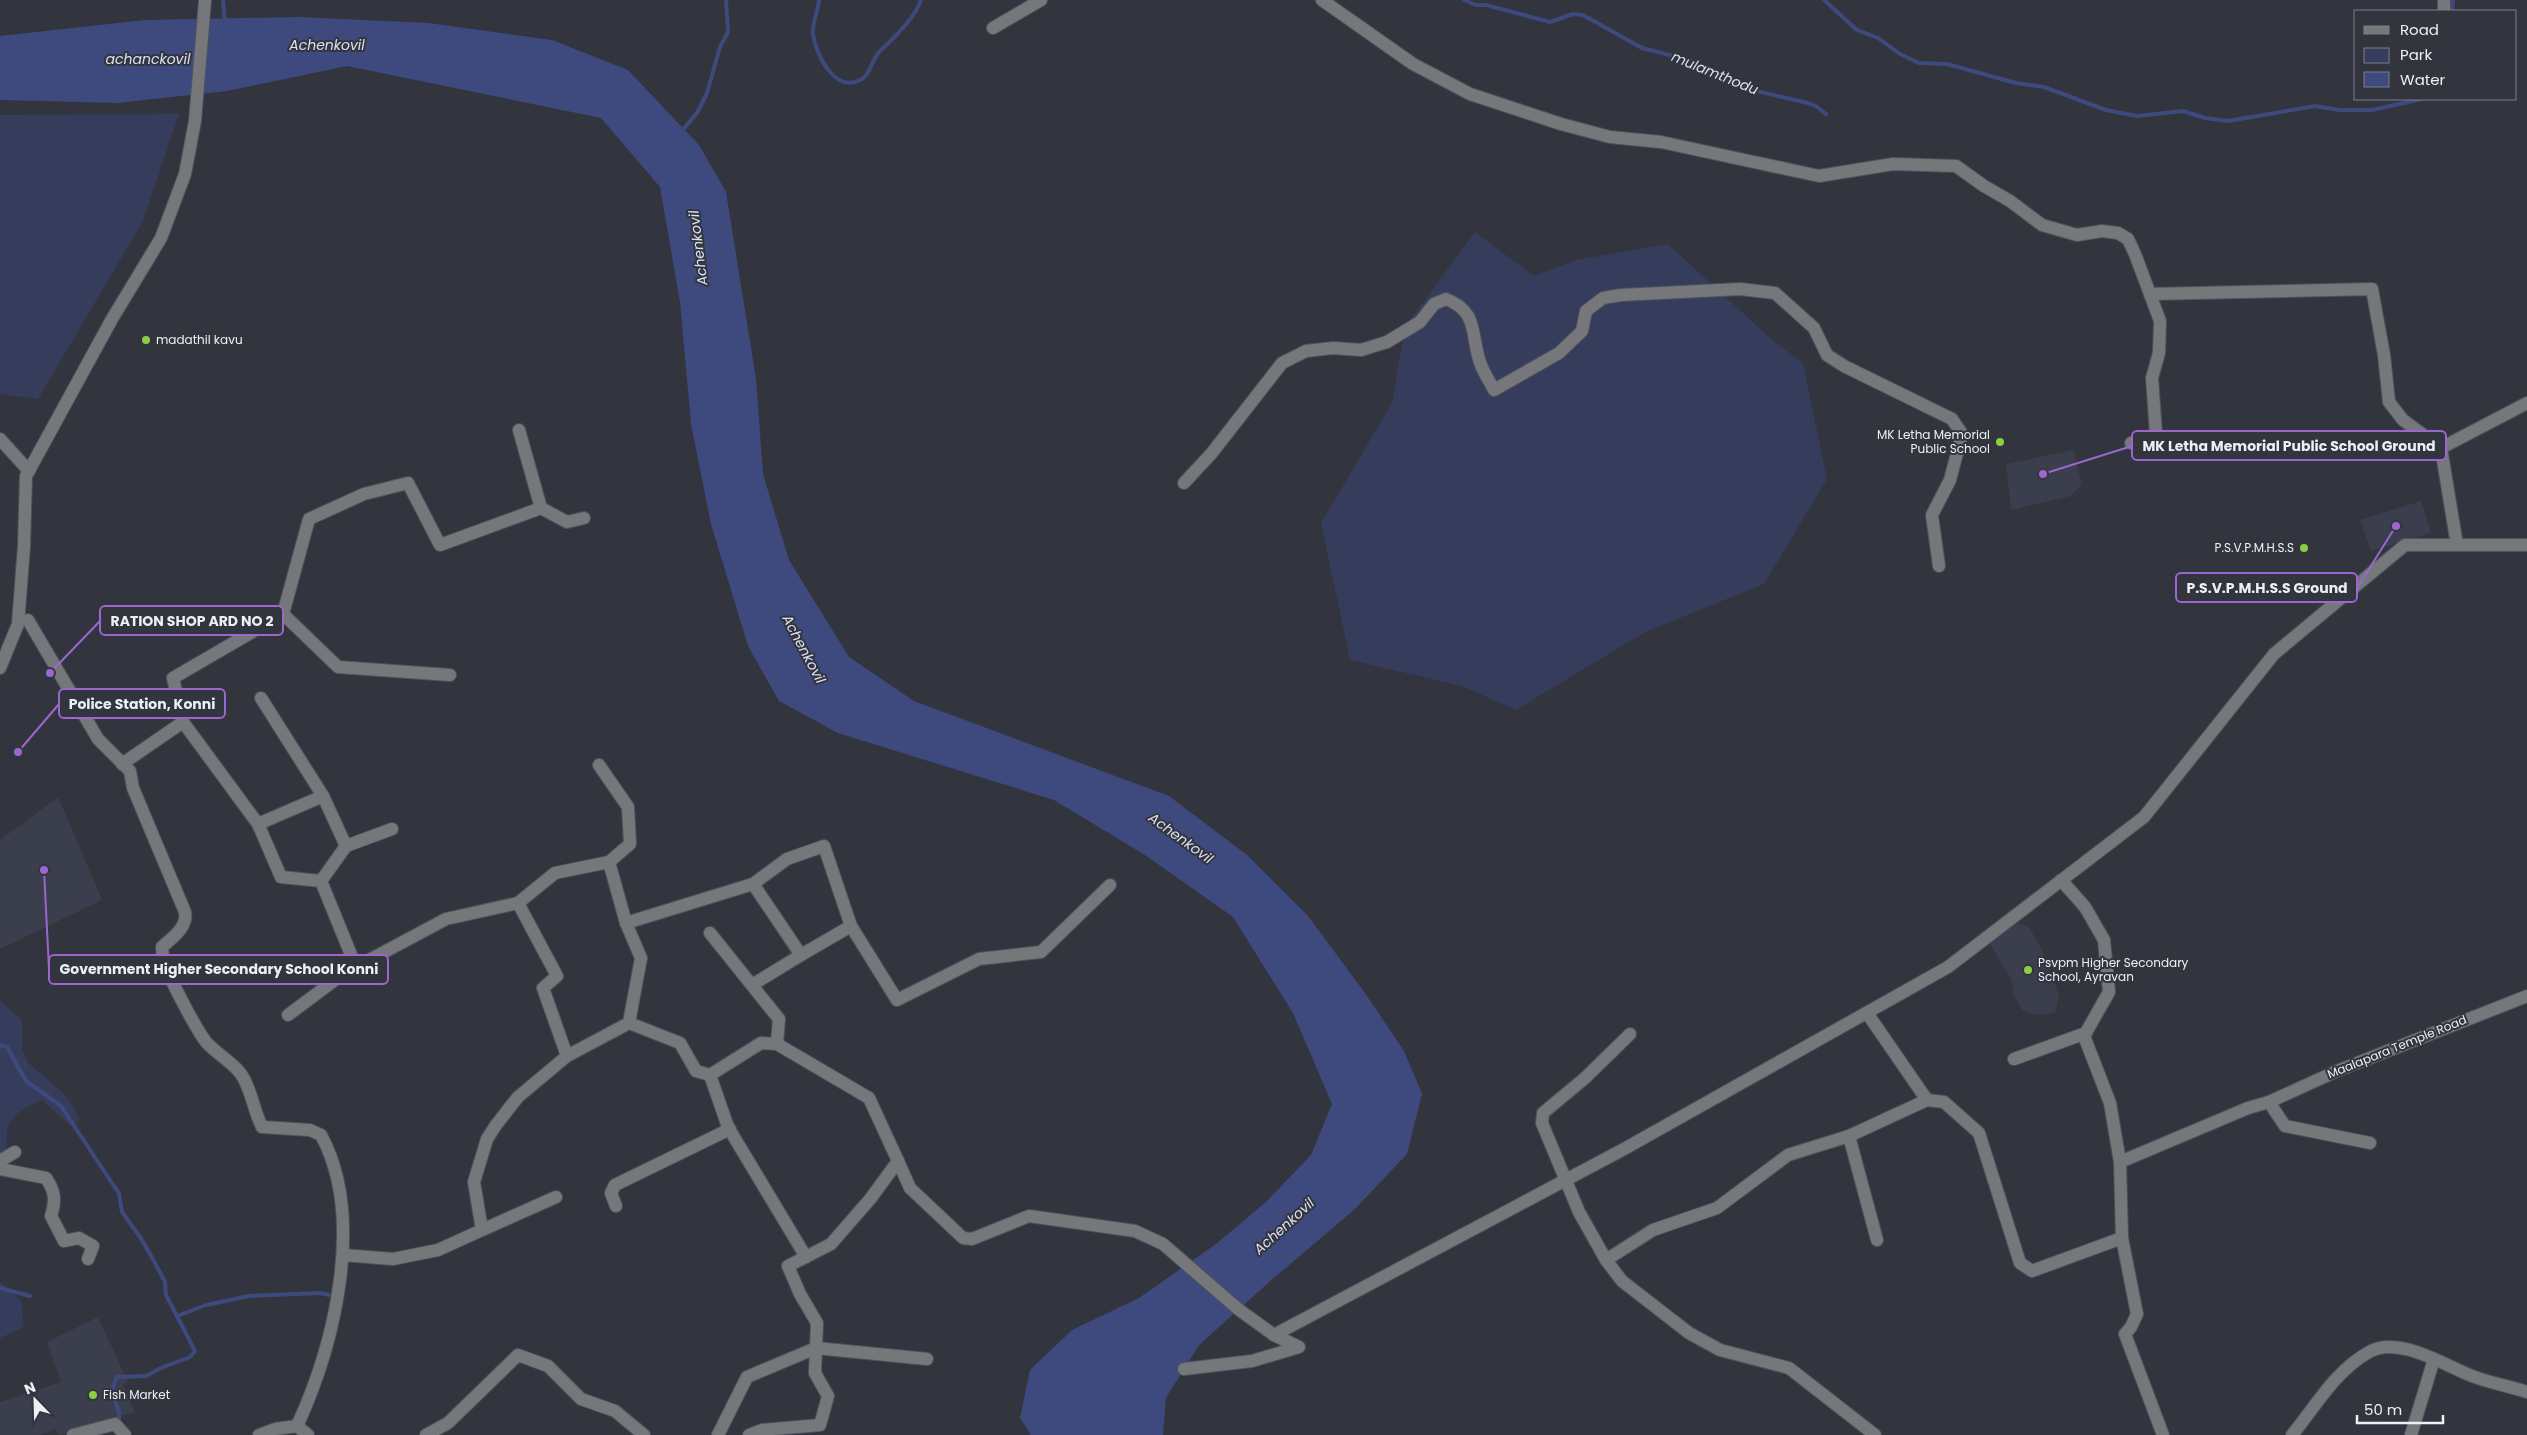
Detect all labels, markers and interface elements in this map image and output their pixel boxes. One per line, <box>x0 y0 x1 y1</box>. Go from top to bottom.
legend <box>2354 10 2517 100</box>
text: Road <box>2400 19 2439 40</box>
water label: Achenkovil <box>288 35 365 55</box>
text: Park <box>2400 44 2432 65</box>
water label: mulamthodu <box>1669 46 1761 100</box>
water label: achanckovil <box>106 49 191 69</box>
text: Water <box>2400 69 2446 90</box>
water label: Achenkovil <box>683 209 713 288</box>
place label: madathil kavu <box>156 331 243 348</box>
marker: madathil kavu <box>140 334 152 346</box>
place label: MK Letha Memorial Public School <box>1877 426 1990 457</box>
callout: MK Letha Memorial Public School Ground <box>2132 431 2446 460</box>
marker: MK Letha Memorial Public School <box>1994 436 2006 448</box>
text: MK Letha Memorial Public School Ground <box>2142 436 2436 456</box>
place label: P.S.V.P.M.H.S.S <box>2215 539 2294 556</box>
marker: P.S.V.P.M.H.S.S <box>2298 542 2310 554</box>
callout: P.S.V.P.M.H.S.S Ground <box>2176 573 2357 602</box>
text: P.S.V.P.M.H.S.S Ground <box>2186 578 2348 598</box>
callout: RATION SHOP ARD NO 2 <box>100 606 283 635</box>
water label: Achenkovil <box>777 610 831 687</box>
text: RATION SHOP ARD NO 2 <box>111 611 274 631</box>
callout: Police Station, Konni <box>59 689 225 718</box>
text: Police Station, Konni <box>69 694 215 714</box>
water label: Achenkovil <box>1144 807 1218 869</box>
place label: Psvpm Higher Secondary School, Ayravan <box>2038 954 2189 985</box>
callout: Government Higher Secondary School Konni <box>49 955 388 984</box>
text: Government Higher Secondary School Konni <box>60 959 378 979</box>
marker: Psvpm Higher Secondary School, Ayravan <box>2022 964 2034 976</box>
street label: Maalapara Temple Road <box>2325 1011 2469 1082</box>
water label: Achenkovil <box>1249 1193 1319 1259</box>
north arrow <box>10 1375 60 1425</box>
text: N <box>21 1377 39 1399</box>
place label: Fish Market <box>103 1386 170 1403</box>
marker: Fish Market <box>87 1389 99 1401</box>
scale bar <box>2357 1392 2443 1424</box>
text: 50 m <box>2364 1399 2402 1420</box>

